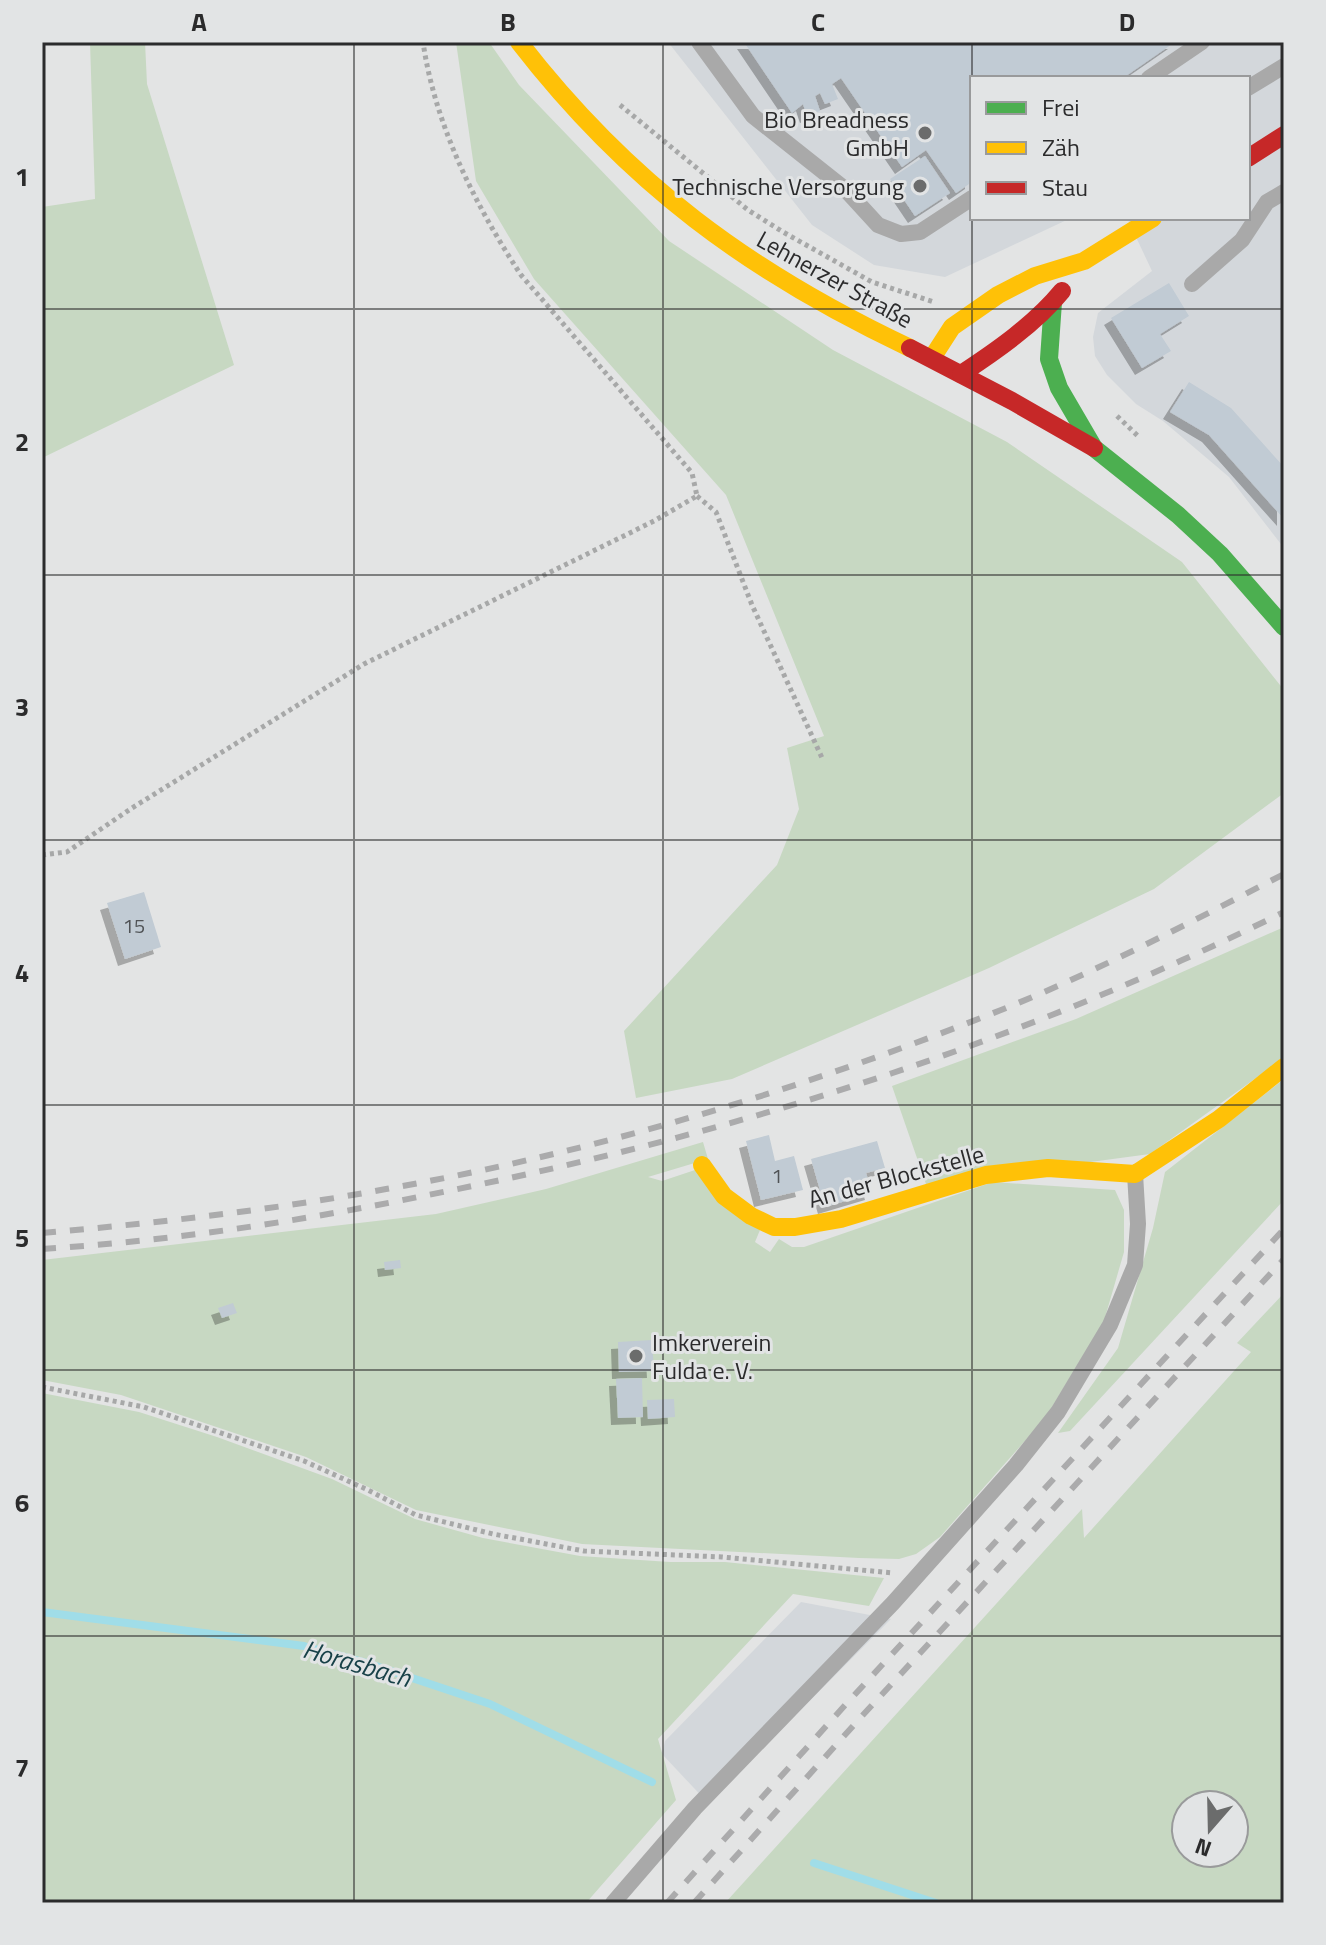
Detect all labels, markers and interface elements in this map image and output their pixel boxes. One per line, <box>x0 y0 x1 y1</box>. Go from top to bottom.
text: A <box>191 2 207 41</box>
text: B <box>500 2 516 41</box>
text: C <box>811 2 825 41</box>
text: D <box>1119 2 1135 41</box>
legend <box>970 76 1250 220</box>
text: Frei <box>1042 89 1080 125</box>
place label: Bio Breadness GmbH <box>764 101 909 165</box>
marker: Bio Breadness GmbH <box>916 124 934 142</box>
text: Zäh <box>1042 129 1080 165</box>
text: 1 <box>15 157 29 196</box>
place label: Technische Versorgung <box>672 168 904 204</box>
text: Stau <box>1042 169 1088 205</box>
marker: Technische Versorgung <box>911 177 929 195</box>
street label: Lehnerzer Straße <box>750 221 920 337</box>
text: 2 <box>15 422 29 461</box>
text: 3 <box>15 687 29 726</box>
house number: 15 <box>123 910 145 941</box>
text: 4 <box>15 953 29 992</box>
street label: An der Blockstelle <box>804 1135 988 1217</box>
house number: 1 <box>771 1160 783 1191</box>
text: 5 <box>15 1218 29 1257</box>
place label: Imkerverein Fulda e. V. <box>652 1324 771 1388</box>
marker: Imkerverein Fulda e. V. <box>627 1347 645 1365</box>
text: 6 <box>15 1483 29 1522</box>
water label: Horasbach <box>299 1629 416 1697</box>
text: 7 <box>15 1748 29 1787</box>
north arrow <box>1170 1789 1250 1869</box>
text: N <box>1190 1829 1216 1866</box>

